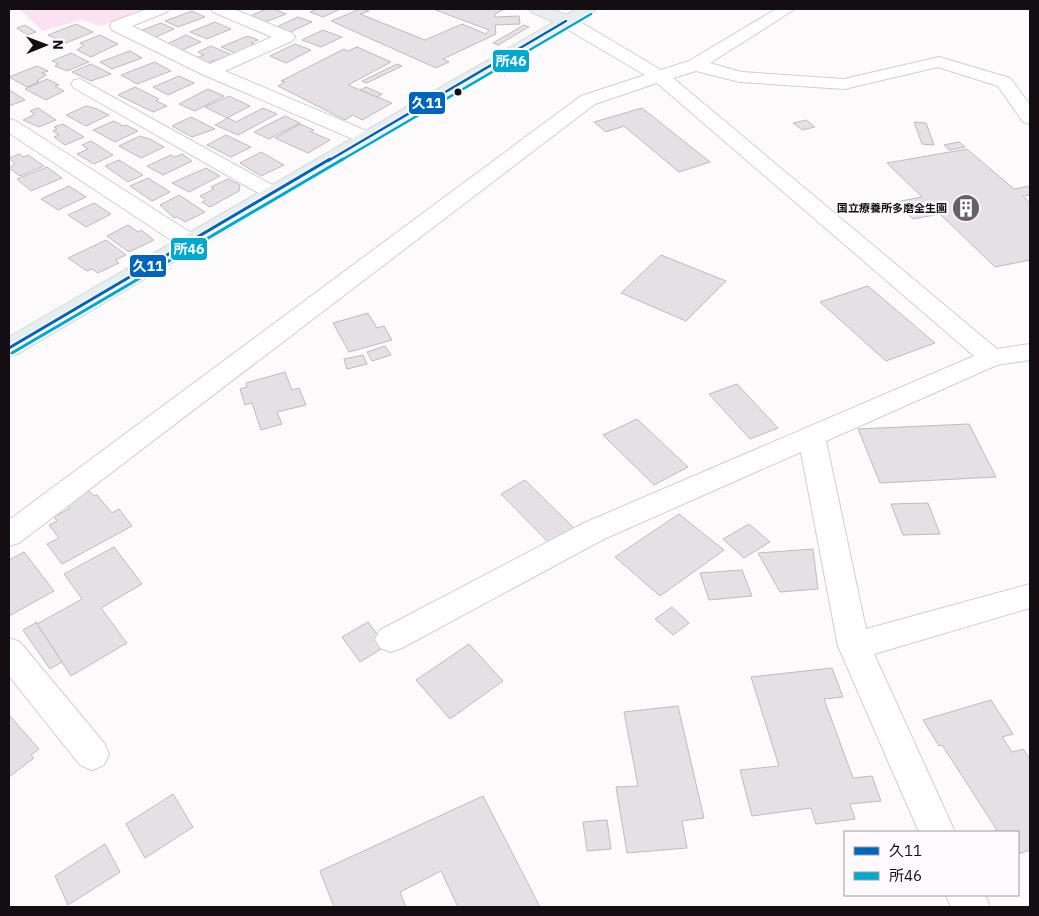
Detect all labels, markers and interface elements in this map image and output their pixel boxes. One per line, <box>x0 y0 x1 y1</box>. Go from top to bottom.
north arrow <box>20 20 70 70</box>
text: N <box>49 40 67 50</box>
line badge: 所46 <box>492 49 530 73</box>
text: 所46 <box>496 52 526 70</box>
unlabelled marker <box>453 87 463 97</box>
line badge: 久11 <box>408 91 446 115</box>
text: 久11 <box>412 94 443 112</box>
building icon: 国立療養所多磨全生園 <box>951 193 981 223</box>
place label: 国立療養所多磨全生園 <box>837 201 947 215</box>
line badge: 所46 <box>170 237 208 261</box>
text: 所46 <box>174 240 204 258</box>
line badge: 久11 <box>129 254 167 278</box>
text: 久11 <box>133 257 164 275</box>
legend <box>844 831 1019 896</box>
text: 久11 <box>889 841 922 860</box>
text: 所46 <box>889 866 922 885</box>

